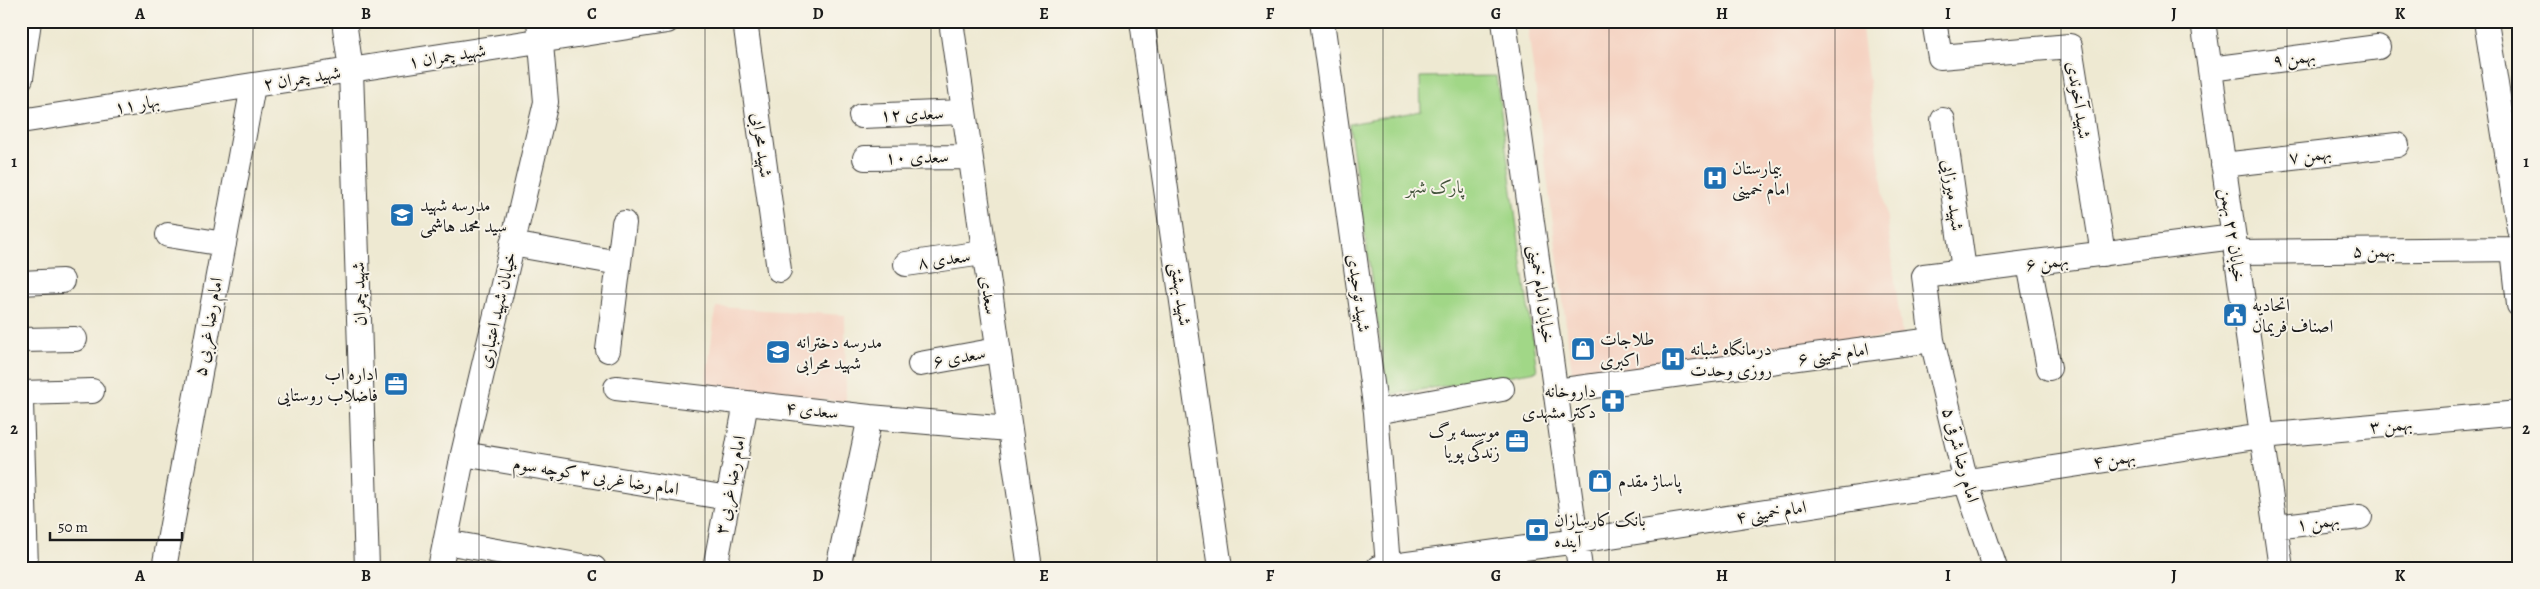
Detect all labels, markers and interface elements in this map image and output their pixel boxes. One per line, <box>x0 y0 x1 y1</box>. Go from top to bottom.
text: A <box>134 3 146 25</box>
text: B <box>361 3 371 25</box>
text: C <box>587 3 597 25</box>
text: D <box>812 3 824 25</box>
text: E <box>1039 3 1049 25</box>
text: F <box>1266 3 1275 25</box>
text: G <box>1491 3 1501 25</box>
text: H <box>1716 3 1728 25</box>
text: I <box>1945 3 1951 25</box>
text: J <box>2171 3 2177 25</box>
text: K <box>2395 3 2406 25</box>
street label: شهید چمران ۱ <box>406 38 488 74</box>
street label: بهمن ۹ <box>2271 43 2317 73</box>
street label: شهید آخوندی <box>2061 59 2097 141</box>
street label: شهید چمران ۲ <box>261 60 343 96</box>
street label: بهار ۱۱ <box>113 89 161 119</box>
street label: سعدی ۱۲ <box>880 101 944 127</box>
street label: شهید محرابی <box>745 111 778 179</box>
street label: بهمن ۷ <box>2287 140 2333 170</box>
street label: سعدی ۱۰ <box>885 144 949 170</box>
text: 1 <box>11 151 17 173</box>
text: 1 <box>2523 151 2529 173</box>
place label: بیمارستان امام خمینی <box>1732 156 1789 205</box>
street label: شهید میرزایی <box>1936 158 1970 232</box>
hospital icon: بیمارستان امام خمینی <box>1702 165 1728 191</box>
park label: پارک شهر <box>1404 175 1466 200</box>
street label: خیابان ۲۲ بهمن <box>2214 186 2252 284</box>
place label: مدرسه شهید سید محمد هاشمی <box>420 193 507 238</box>
school or university icon: مدرسه شهید سید محمد هاشمی <box>389 202 415 228</box>
street label: بهمن ۵ <box>2352 239 2396 263</box>
street label: سعدی ۸ <box>916 243 972 275</box>
street label: خیابان امام خمینی <box>1519 243 1561 345</box>
street label: بهمن ۶ <box>2024 247 2070 277</box>
street label: خیابان شهید اعتباری <box>472 249 522 371</box>
street label: شهید توحیدی <box>1342 252 1376 334</box>
street label: شهید چمران <box>346 261 372 327</box>
street label: شهید بهشتی <box>1164 261 1197 327</box>
street label: سعدی <box>974 274 1004 316</box>
street label: امام رضا غربی ۵ <box>187 276 232 379</box>
place label: اتحادیه اصناف فریمان <box>2252 293 2334 338</box>
public building icon: اتحادیه اصناف فریمان <box>2222 302 2248 328</box>
place label: طلاجات اکبری <box>1600 327 1654 372</box>
place label: مدرسه دخترانه شهید محرابی <box>796 330 882 376</box>
shop icon: طلاجات اکبری <box>1570 336 1596 362</box>
place label: درمانگاه شبانه روزی وحدت <box>1690 337 1772 382</box>
street label: امام خمینی ۶ <box>1796 337 1871 375</box>
school or university icon: مدرسه دخترانه شهید محرابی <box>765 339 791 365</box>
street label: سعدی ۶ <box>931 341 987 373</box>
hospital icon: درمانگاه شبانه روزی وحدت <box>1660 346 1686 372</box>
place label: اداره اب فاضلاب روستایی <box>277 362 378 407</box>
office icon: اداره اب فاضلاب روستایی <box>383 371 409 397</box>
place label: داروخانه دکتر مشهدی <box>1522 379 1596 424</box>
pharmacy icon: داروخانه دکتر مشهدی <box>1600 388 1626 414</box>
street label: سعدی ۴ <box>784 395 840 425</box>
street label: امام رضا شرقی ۵ <box>1933 405 1985 506</box>
street label: بهمن ۳ <box>2369 411 2413 439</box>
text: 2 <box>10 418 18 440</box>
text: 2 <box>2522 418 2530 440</box>
place label: موسسه برگ زندگی پویا <box>1428 419 1500 465</box>
office icon: موسسه برگ زندگی پویا <box>1504 428 1530 454</box>
street label: امام رضا غربی ۳ <box>709 433 755 537</box>
street label: بهمن ۴ <box>2091 444 2137 474</box>
street label: امام رضا غربی ۳ کوچه سوم <box>511 451 681 505</box>
shop icon: پاساژ مقدم <box>1587 468 1613 494</box>
place label: پاساژ مقدم <box>1618 469 1683 497</box>
street label: امام خمینی ۴ <box>1734 495 1809 533</box>
street label: بهمن ۱ <box>2295 507 2341 537</box>
place label: بانک کارسازان آینده <box>1554 508 1646 553</box>
scale bar <box>50 509 182 541</box>
text: 50 m <box>58 517 88 537</box>
bank icon: بانک کارسازان آینده <box>1524 517 1550 543</box>
text: A <box>134 565 146 587</box>
text: B <box>361 565 371 587</box>
text: C <box>587 565 597 587</box>
text: D <box>812 565 824 587</box>
text: E <box>1039 565 1049 587</box>
text: F <box>1266 565 1275 587</box>
text: G <box>1491 565 1501 587</box>
text: H <box>1716 565 1728 587</box>
text: I <box>1945 565 1951 587</box>
text: J <box>2171 565 2177 587</box>
text: K <box>2395 565 2406 587</box>

